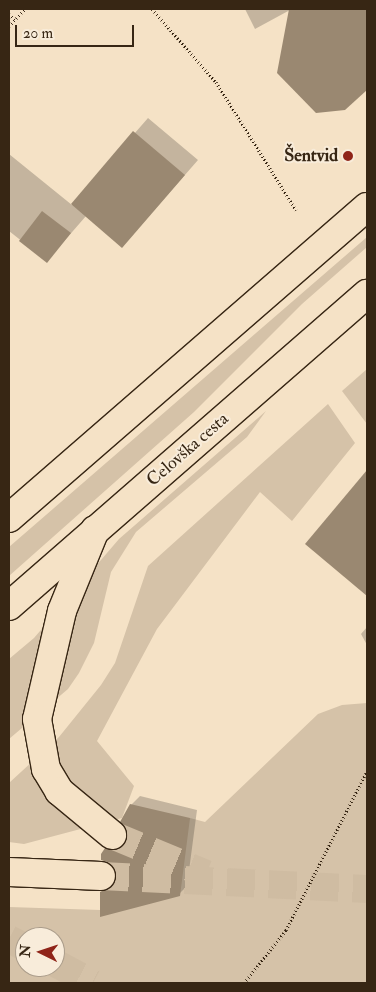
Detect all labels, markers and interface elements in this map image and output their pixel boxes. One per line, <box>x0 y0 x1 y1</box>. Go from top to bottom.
scale bar <box>18 15 136 47</box>
text: 20 m <box>23 24 53 43</box>
place label: Šentvid <box>284 145 338 167</box>
marker: Šentvid <box>342 150 354 162</box>
street label: Celovška cesta <box>143 409 233 491</box>
north arrow <box>15 927 65 977</box>
text: N <box>17 944 34 958</box>

